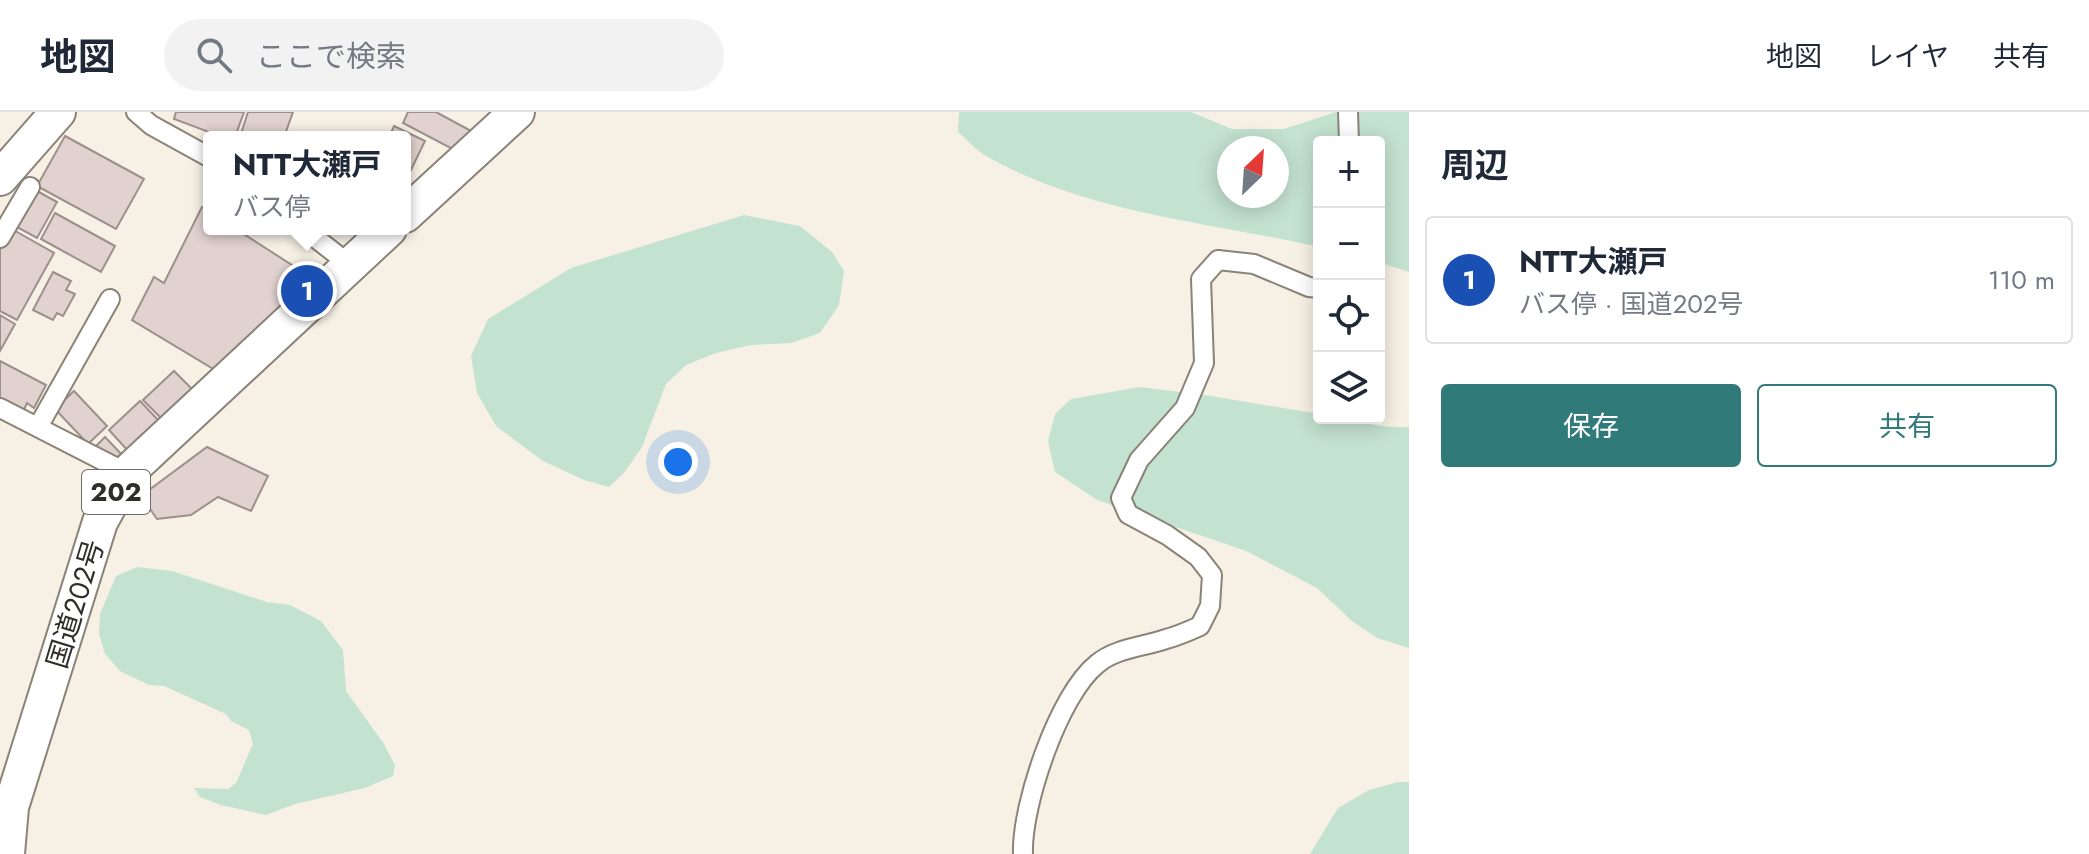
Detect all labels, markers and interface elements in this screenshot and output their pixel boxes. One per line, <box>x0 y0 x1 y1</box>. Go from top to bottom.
search box <box>164 19 724 91</box>
text: 地図 <box>40 29 116 84</box>
icon: search <box>192 33 236 77</box>
text: ここで検索 <box>256 35 406 78</box>
text: 地図 <box>1766 36 1822 77</box>
text: レイヤ <box>1866 36 1949 77</box>
text: 共有 <box>1993 36 2049 77</box>
popup <box>203 131 411 235</box>
north arrow <box>1217 136 1289 208</box>
map controls <box>1313 136 1385 424</box>
button: + <box>1313 136 1385 208</box>
text: 周辺 <box>1441 141 1509 190</box>
text: NTT大瀬戸 <box>233 143 381 186</box>
text: バス停 <box>233 188 311 226</box>
button: − <box>1313 208 1385 280</box>
text: NTT大瀬戸 <box>1519 240 1667 283</box>
pin: 1 <box>281 261 333 321</box>
text: 1 <box>1462 261 1476 299</box>
text: 110 m <box>1988 261 2055 299</box>
button: locate <box>1313 280 1385 352</box>
text: バス停 · 国道202号 <box>1519 285 1744 323</box>
button: layers <box>1313 352 1385 424</box>
button: 保存 <box>1441 384 1741 467</box>
button: 共有 <box>1757 384 2057 467</box>
your location <box>658 442 698 482</box>
road number: 202 <box>82 470 150 514</box>
street label: 国道202号 <box>36 535 114 674</box>

